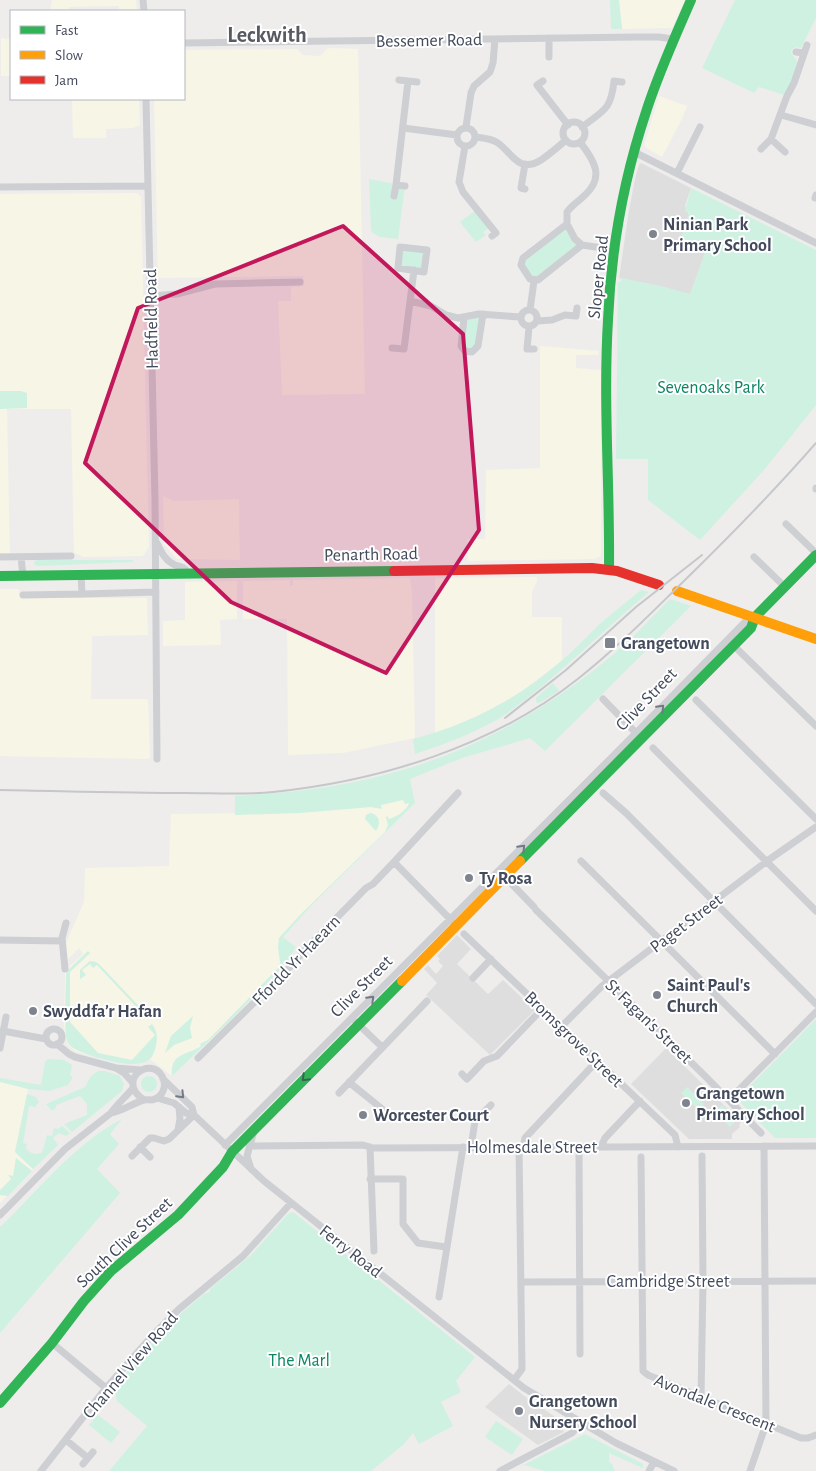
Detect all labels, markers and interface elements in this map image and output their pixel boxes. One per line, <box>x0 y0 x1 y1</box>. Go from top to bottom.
legend <box>10 10 185 100</box>
text: Fast <box>55 23 79 38</box>
district label: Leckwith <box>227 24 307 46</box>
street label: Bessemer Road <box>376 31 483 51</box>
text: Slow <box>55 48 83 63</box>
text: Jam <box>55 73 78 88</box>
place label: Ninian Park Primary School <box>663 216 772 255</box>
marker: Ninian Park Primary School <box>647 228 659 240</box>
street label: Sloper Road <box>586 235 612 320</box>
street label: Hadfield Road <box>142 269 162 369</box>
park label: Sevenoaks Park <box>657 379 766 397</box>
street label: Penarth Road <box>324 545 418 565</box>
place label: Grangetown <box>621 635 710 653</box>
marker: Grangetown <box>603 636 617 650</box>
street label: Clive Street <box>613 665 681 734</box>
one-way arrow <box>655 704 664 713</box>
one-way arrow <box>516 845 525 854</box>
place label: Ty Rosa <box>479 870 533 888</box>
marker: Ty Rosa <box>463 872 475 884</box>
street label: Paget Street <box>647 891 726 957</box>
street label: Ffordd Yr Haearn <box>249 912 344 1009</box>
street label: Clive Street <box>327 952 396 1021</box>
street label: St Fagan's Street <box>602 976 695 1067</box>
place label: Saint Paul's Church <box>667 977 750 1016</box>
street label: Bromsgrove Street <box>521 988 626 1091</box>
marker: Saint Paul's Church <box>651 989 663 1001</box>
one-way arrow <box>365 996 374 1005</box>
place label: Swyddfa’r Hafan <box>43 1003 162 1021</box>
marker: Swyddfa’r Hafan <box>27 1005 39 1017</box>
one-way arrow <box>302 1072 311 1081</box>
place label: Grangetown Primary School <box>696 1085 805 1124</box>
one-way arrow <box>175 1090 184 1099</box>
marker: Grangetown Primary School <box>680 1097 692 1109</box>
place label: Worcester Court <box>373 1107 489 1125</box>
marker: Worcester Court <box>357 1109 369 1121</box>
street label: Holmesdale Street <box>467 1139 597 1157</box>
street label: South Clive Street <box>73 1194 176 1291</box>
street label: Ferry Road <box>316 1222 385 1282</box>
street label: Cambridge Street <box>607 1273 730 1291</box>
street label: Channel View Road <box>80 1309 182 1422</box>
park label: The Marl <box>268 1352 330 1370</box>
street label: Avondale Crescent <box>652 1371 778 1436</box>
place label: Grangetown Nursery School <box>529 1393 637 1432</box>
marker: Grangetown Nursery School <box>513 1405 525 1417</box>

